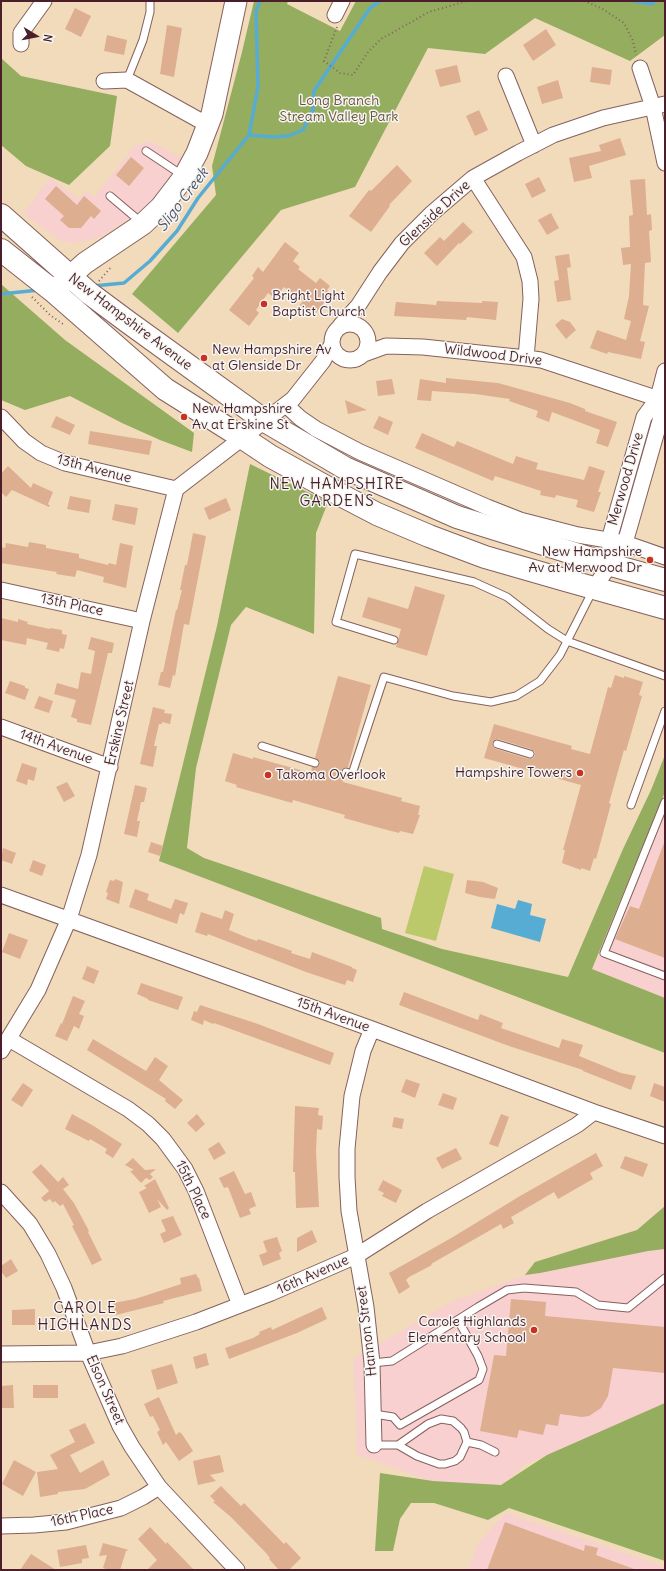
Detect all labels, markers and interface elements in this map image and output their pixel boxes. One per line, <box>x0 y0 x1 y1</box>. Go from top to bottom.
north arrow <box>16 16 56 56</box>
text: N <box>40 33 55 43</box>
park label: Long Branch Stream Valley Park <box>280 93 398 126</box>
water label: Sligo Creek <box>153 165 213 235</box>
street label: Glenside Drive <box>396 177 474 251</box>
street label: New Hampshire Avenue <box>65 270 195 374</box>
place label: Bright Light Baptist Church <box>272 288 366 320</box>
marker: Bright Light Baptist Church <box>259 299 269 309</box>
street label: Wildwood Drive <box>443 341 543 369</box>
place label: New Hampshire Av at Glenside Dr <box>212 342 331 374</box>
marker: New Hampshire Av at Glenside Dr <box>199 353 209 363</box>
place label: New Hampshire Av at Erskine St <box>192 401 292 434</box>
marker: New Hampshire Av at Erskine St <box>179 412 189 422</box>
street label: Merwood Drive <box>605 431 647 527</box>
street label: 13th Avenue <box>55 451 133 487</box>
district label: NEW HAMPSHIRE GARDENS <box>270 476 404 511</box>
place label: New Hampshire Av at Merwood Dr <box>528 544 642 576</box>
marker: New Hampshire Av at Merwood Dr <box>645 555 655 565</box>
street label: 13th Place <box>39 590 105 620</box>
street label: Erskine Street <box>102 679 138 767</box>
street label: 14th Avenue <box>17 726 95 768</box>
place label: Hampshire Towers <box>455 765 572 781</box>
place label: Takoma Overlook <box>276 767 386 783</box>
marker: Hampshire Towers <box>575 768 585 778</box>
marker: Takoma Overlook <box>263 770 273 780</box>
street label: 15th Avenue <box>294 994 372 1036</box>
street label: 15th Place <box>172 1158 214 1222</box>
street label: 16th Avenue <box>275 1252 351 1298</box>
street label: Hannon Street <box>353 1285 381 1377</box>
district label: CAROLE HIGHLANDS <box>38 1300 132 1335</box>
place label: Carole Highlands Elementary School <box>408 1314 526 1346</box>
marker: Carole Highlands Elementary School <box>529 1325 539 1335</box>
street label: Elson Street <box>82 1353 128 1427</box>
street label: 16th Place <box>49 1501 115 1531</box>

